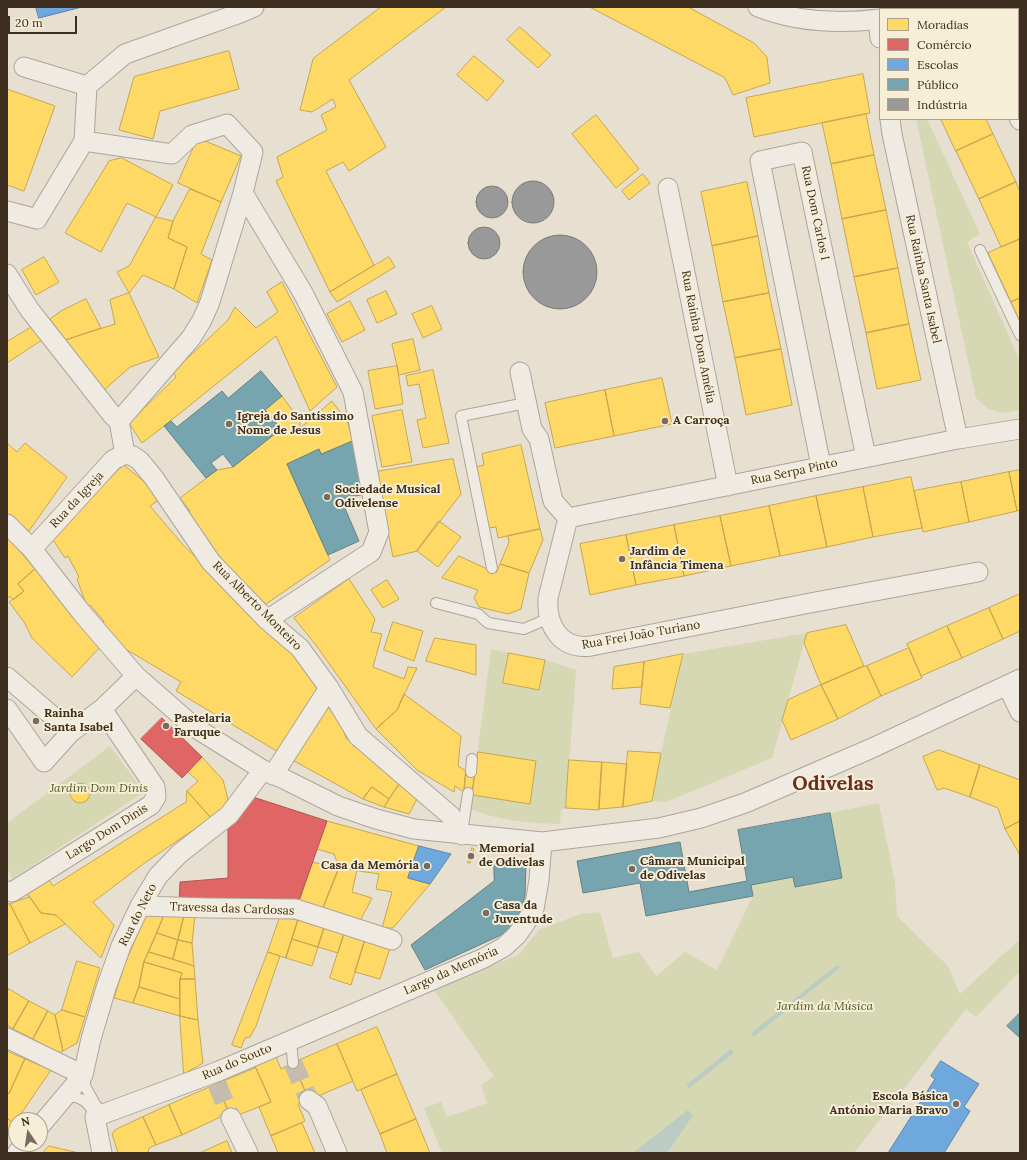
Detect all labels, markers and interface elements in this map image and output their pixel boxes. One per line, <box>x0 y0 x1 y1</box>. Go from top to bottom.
scale bar <box>10 8 79 34</box>
legend <box>879 8 1019 120</box>
text: 20 m <box>15 15 43 30</box>
text: Moradias <box>917 17 969 32</box>
text: Comércio <box>917 37 972 52</box>
text: Escolas <box>917 57 958 72</box>
text: Público <box>917 77 958 92</box>
text: Indústria <box>917 97 968 112</box>
street label: Rua Dom Carlos I <box>798 164 832 262</box>
street label: Rua Rainha Santa Isabel <box>902 213 944 345</box>
street label: Rua Rainha Dona Amélia <box>678 269 718 405</box>
place label: Igreja do Santíssimo Nome de Jesus <box>237 410 354 438</box>
place label: A Carroça <box>673 414 729 428</box>
marker: A Carroça <box>660 416 670 426</box>
marker: Igreja do Santíssimo Nome de Jesus <box>224 419 234 429</box>
street label: Rua Serpa Pinto <box>749 456 839 488</box>
street label: Rua da Igreja <box>47 469 107 531</box>
place label: Sociedade Musical Odivelense <box>335 483 441 511</box>
marker: Sociedade Musical Odivelense <box>322 492 332 502</box>
place label: Jardim de Infância Timena <box>630 545 724 573</box>
marker: Jardim de Infância Timena <box>617 554 627 564</box>
street label: Rua Alberto Monteiro <box>209 558 305 654</box>
street label: Rua Frei João Turiano <box>581 617 701 653</box>
place label: Rainha Santa Isabel <box>44 707 113 735</box>
place label: Pastelaria Faruque <box>174 712 231 740</box>
marker: Rainha Santa Isabel <box>31 716 41 726</box>
marker: Pastelaria Faruque <box>161 721 171 731</box>
district label: Odivelas <box>792 772 874 796</box>
park label: Jardim Dom Dinis <box>50 782 148 796</box>
street label: Largo Dom Dinis <box>63 801 151 863</box>
place label: Memorial de Odivelas <box>479 842 545 870</box>
marker: Memorial de Odivelas <box>466 851 476 861</box>
place label: Câmara Municipal de Odivelas <box>640 855 745 883</box>
place label: Casa da Memória <box>321 859 419 873</box>
marker: Casa da Memória <box>422 861 432 871</box>
marker: Câmara Municipal de Odivelas <box>627 864 637 874</box>
street label: Rua do Neto <box>116 881 160 949</box>
place label: Casa da Juventude <box>494 899 553 927</box>
street label: Travessa das Cardosas <box>169 900 295 918</box>
marker: Casa da Juventude <box>481 908 491 918</box>
street label: Largo da Memória <box>402 944 500 998</box>
park label: Jardim da Música <box>777 1000 873 1014</box>
street label: Rua do Souto <box>200 1041 274 1083</box>
place label: Escola Básica António Maria Bravo <box>829 1090 948 1118</box>
marker: Escola Básica António Maria Bravo <box>951 1099 961 1109</box>
north arrow <box>8 1112 48 1152</box>
text: N <box>20 1114 31 1129</box>

